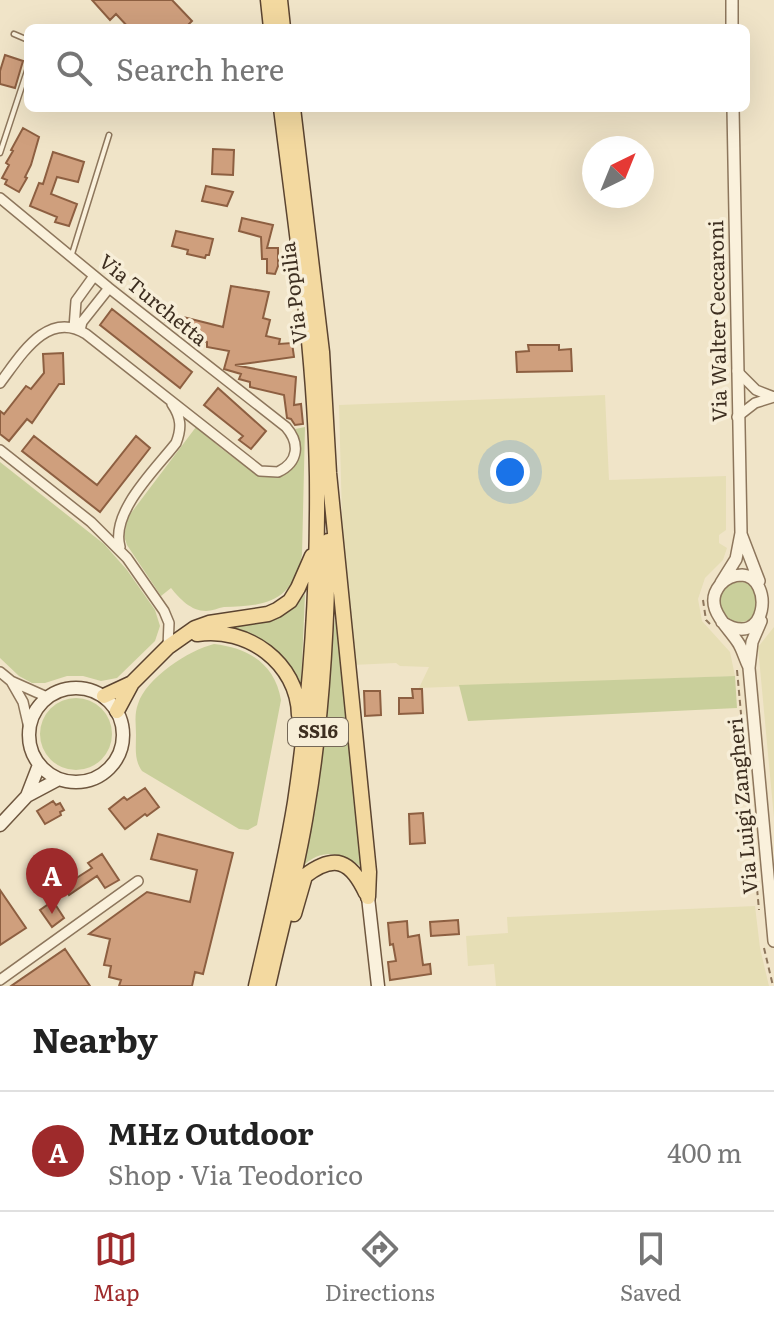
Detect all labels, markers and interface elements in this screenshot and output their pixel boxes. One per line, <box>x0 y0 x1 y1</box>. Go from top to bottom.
search box <box>24 24 750 112</box>
icon: search <box>52 46 96 90</box>
text: Search here <box>116 46 284 90</box>
north arrow <box>582 136 654 208</box>
street label: Via Walter Ceccaroni <box>699 220 733 422</box>
street label: Via Popilia <box>271 240 313 346</box>
street label: Via Turchetta <box>94 245 215 352</box>
your location <box>490 452 530 492</box>
street label: Via Luigi Zangheri <box>718 716 764 896</box>
road number: SS16 <box>288 718 348 746</box>
pin: A <box>26 848 78 914</box>
text: Nearby <box>32 1013 158 1063</box>
text: MHz Outdoor <box>108 1110 314 1154</box>
text: A <box>48 1132 68 1171</box>
text: 400 m <box>667 1132 742 1171</box>
text: Shop · Via Teodorico <box>108 1154 363 1193</box>
tab: Map <box>93 1227 140 1308</box>
tab: Directions <box>325 1227 435 1308</box>
tab: Saved <box>620 1227 681 1308</box>

